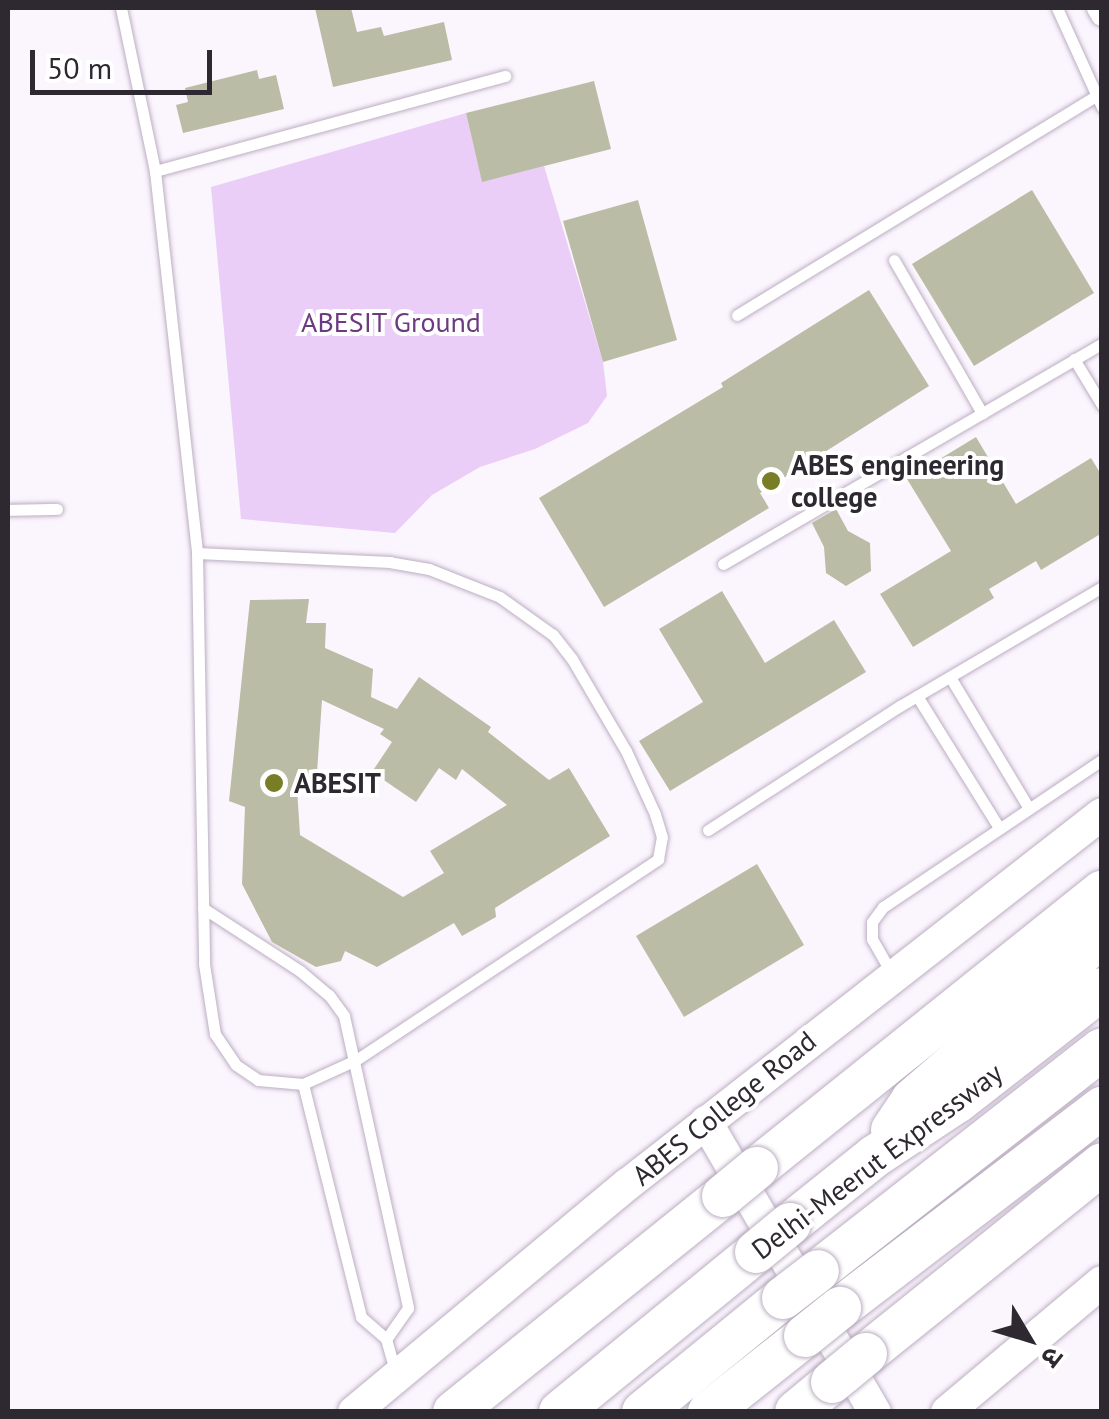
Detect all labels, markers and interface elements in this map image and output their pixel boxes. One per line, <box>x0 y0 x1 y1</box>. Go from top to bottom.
scale bar <box>35 30 218 92</box>
text: 50 m <box>47 48 112 87</box>
park label: ABESIT Ground <box>301 305 481 339</box>
place label: ABES engineering college <box>791 448 1004 514</box>
marker: ABES engineering college <box>760 470 782 492</box>
place label: ABESIT <box>294 766 381 800</box>
marker: ABESIT <box>263 772 285 794</box>
street label: ABES College Road <box>625 1024 823 1192</box>
street label: Delhi-Meerut Expressway <box>745 1056 1009 1266</box>
north arrow <box>979 1289 1079 1389</box>
text: उ <box>1033 1340 1073 1376</box>

